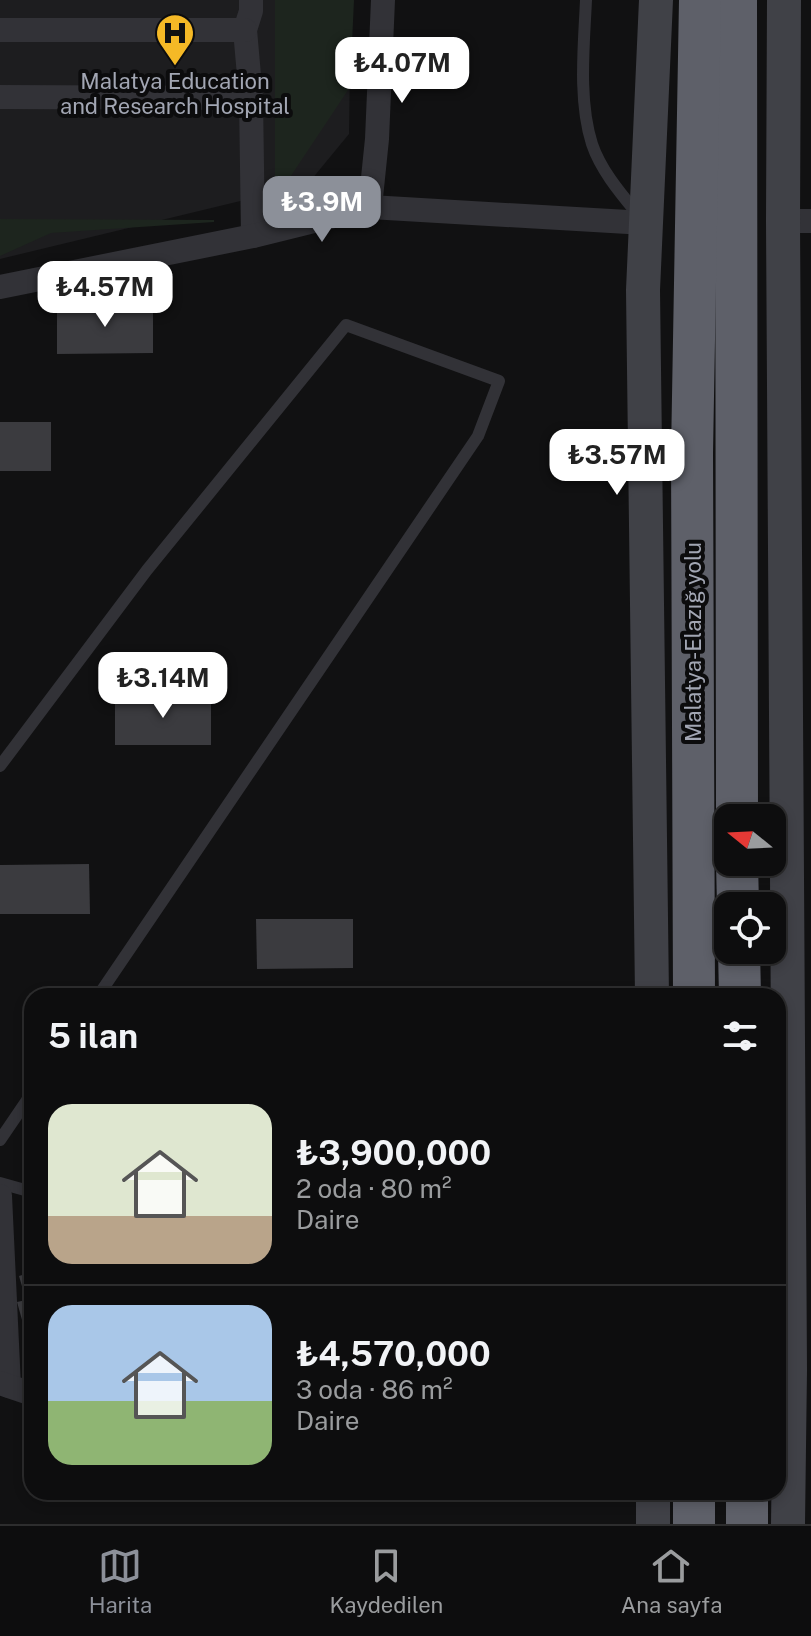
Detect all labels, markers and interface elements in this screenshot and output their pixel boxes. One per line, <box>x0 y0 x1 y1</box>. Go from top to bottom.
hospital icon: Malatya Education and Research Hospital <box>154 12 196 67</box>
pin: ₺4.07M <box>337 37 467 105</box>
text: ₺4.07M <box>353 47 451 78</box>
place label: Malatya Education and Research Hospital <box>60 68 290 119</box>
pin: ₺3.9M <box>266 176 378 244</box>
text: ₺3.9M <box>281 186 363 217</box>
pin: ₺4.57M <box>40 261 170 329</box>
text: ₺4.57M <box>56 271 154 302</box>
pin: ₺3.57M <box>552 429 682 497</box>
text: ₺3.57M <box>567 439 667 470</box>
street label: Malatya-Elazığ yolu <box>680 542 706 742</box>
pin: ₺3.14M <box>98 652 228 720</box>
text: ₺3.14M <box>116 662 210 693</box>
north arrow <box>714 804 786 876</box>
map controls <box>714 804 786 964</box>
button: locate <box>714 892 786 964</box>
icon: filters <box>718 1014 762 1058</box>
text: 5 ilan <box>48 1016 138 1056</box>
text: ₺3,900,000 <box>296 1133 491 1173</box>
icon: home <box>112 1136 208 1232</box>
text: 2 oda · 80 m² <box>296 1173 451 1204</box>
text: Daire <box>296 1204 360 1235</box>
text: ₺4,570,000 <box>296 1334 491 1374</box>
icon: home <box>112 1337 208 1433</box>
text: 3 oda · 86 m² <box>296 1374 453 1405</box>
text: Daire <box>296 1405 360 1436</box>
tab: Harita <box>89 1544 152 1618</box>
tab: Kaydedilen <box>330 1544 443 1618</box>
tab: Ana sayfa <box>621 1544 722 1618</box>

